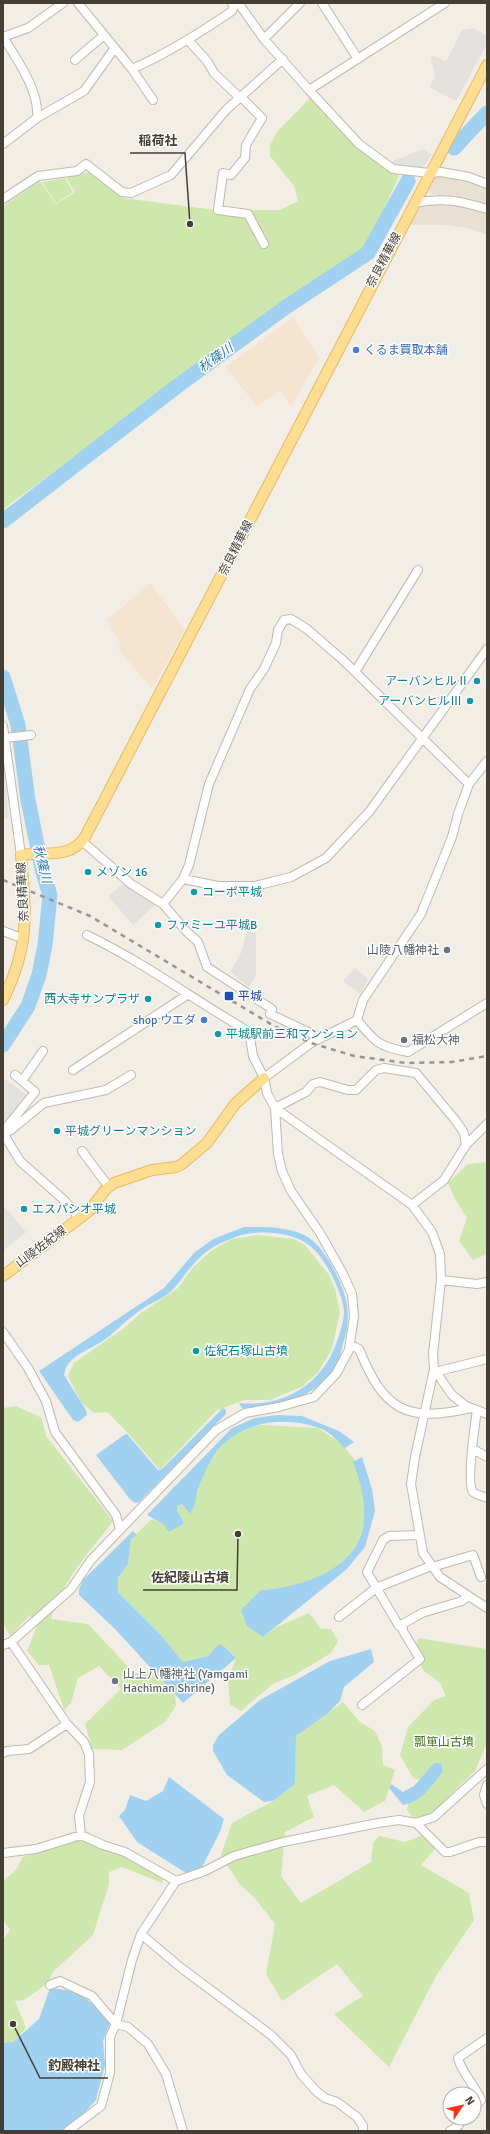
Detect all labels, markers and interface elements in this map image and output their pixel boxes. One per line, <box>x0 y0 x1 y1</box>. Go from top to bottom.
callout: 稲荷社 <box>130 128 185 153</box>
text: 稲荷社 <box>138 133 178 149</box>
street label: 奈良精華線 <box>363 230 405 290</box>
water label: 秋篠川 <box>196 339 238 376</box>
place label: くるま買取本舗 <box>364 343 448 358</box>
marker: くるま買取本舗 <box>351 345 361 355</box>
street label: 奈良精華線 <box>216 518 256 578</box>
place label: アーバンヒルⅡ <box>385 674 469 689</box>
marker: アーバンヒルⅡ <box>472 676 482 686</box>
place label: アーバンヒルⅢ <box>378 694 462 709</box>
marker: アーバンヒルⅢ <box>465 696 475 706</box>
water label: 秋篠川 <box>30 843 55 887</box>
street label: 奈良精華線 <box>14 862 32 922</box>
place label: メゾン 16 <box>96 865 148 880</box>
marker: メゾン 16 <box>83 867 93 877</box>
place label: コーポ平城 <box>202 885 262 900</box>
marker: コーポ平城 <box>189 887 199 897</box>
place label: ファミーユ平城B <box>166 918 257 933</box>
marker: ファミーユ平城B <box>153 920 163 930</box>
place label: 山陵八幡神社 <box>367 943 439 958</box>
marker: 山陵八幡神社 <box>442 945 452 955</box>
place label: 平城 <box>238 989 262 1004</box>
marker: 平城 <box>223 990 235 1002</box>
place label: 西大寺サンプラザ <box>44 992 140 1007</box>
marker: 西大寺サンプラザ <box>143 994 153 1004</box>
place label: shop ウエダ <box>133 1013 196 1028</box>
marker: shop ウエダ <box>199 1015 209 1025</box>
place label: 平城駅前三和マンション <box>226 1027 358 1042</box>
marker: 平城駅前三和マンション <box>213 1029 223 1039</box>
place label: 福松大神 <box>412 1033 460 1048</box>
marker: 福松大神 <box>399 1035 409 1045</box>
place label: 平城グリーンマンション <box>65 1124 196 1139</box>
marker: 平城グリーンマンション <box>52 1126 62 1136</box>
place label: エスパシオ平城 <box>32 1202 116 1217</box>
marker: エスパシオ平城 <box>19 1204 29 1214</box>
street label: 山陵佐紀線 <box>13 1223 69 1271</box>
place label: 佐紀石塚山古墳 <box>204 1344 288 1359</box>
marker: 佐紀石塚山古墳 <box>191 1346 201 1356</box>
callout: 佐紀陵山古墳 <box>143 1565 237 1590</box>
text: 佐紀陵山古墳 <box>151 1570 229 1586</box>
place label: 山上八幡神社 (Yamgami Hachiman Shrine) <box>123 1667 248 1696</box>
marker: 山上八幡神社 (Yamgami Hachiman Shrine) <box>110 1676 120 1686</box>
park label: 瓢箪山古墳 <box>414 1735 474 1750</box>
callout: 釣殿神社 <box>40 2053 108 2078</box>
text: 釣殿神社 <box>48 2058 100 2074</box>
north arrow <box>442 2086 482 2126</box>
text: N <box>462 2094 477 2107</box>

